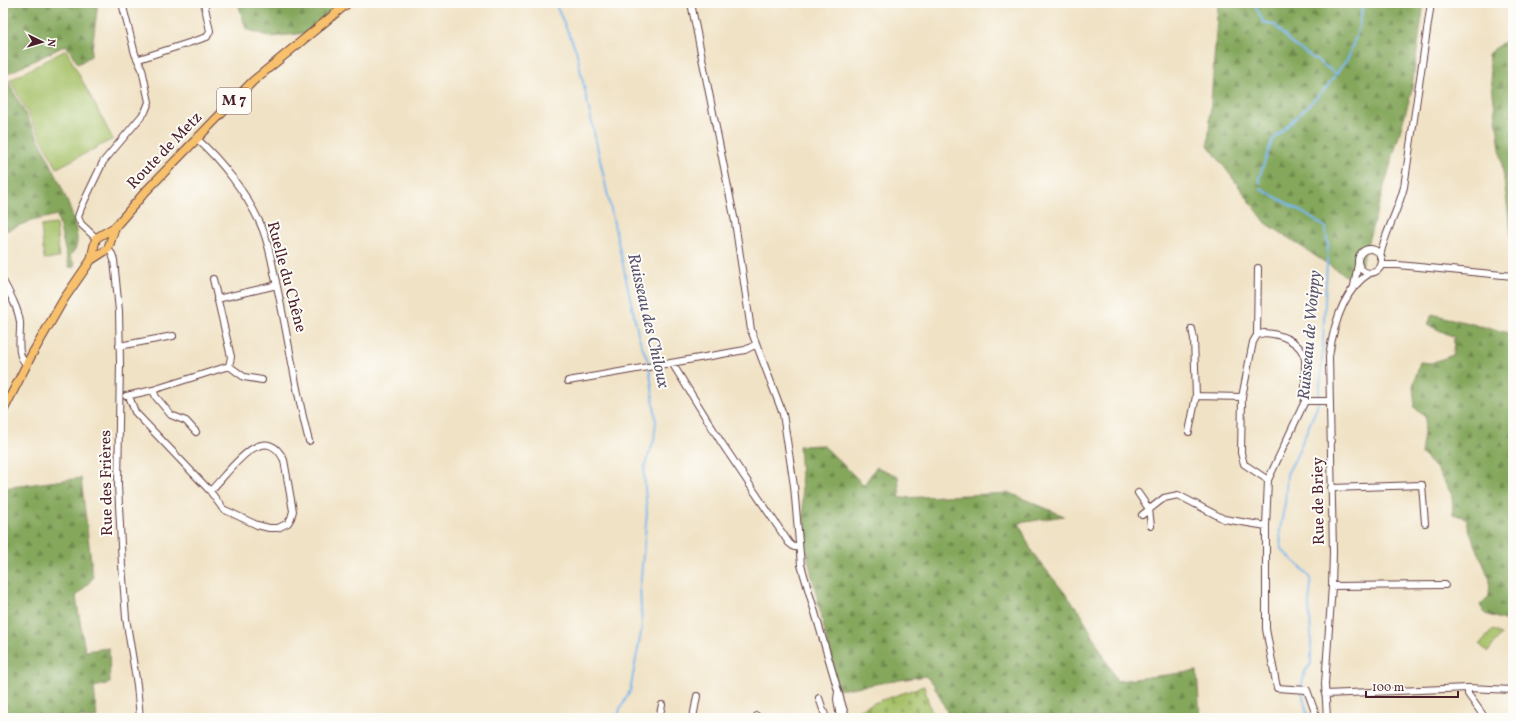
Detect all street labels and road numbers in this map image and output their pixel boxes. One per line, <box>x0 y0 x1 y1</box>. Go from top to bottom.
road number: M 7 <box>217 88 251 114</box>
street label: Route de Metz <box>122 107 208 195</box>
street label: Ruelle du Chêne <box>261 219 311 335</box>
street label: Rue des Frières <box>95 430 119 536</box>
street label: Rue de Briey <box>1307 456 1331 545</box>

